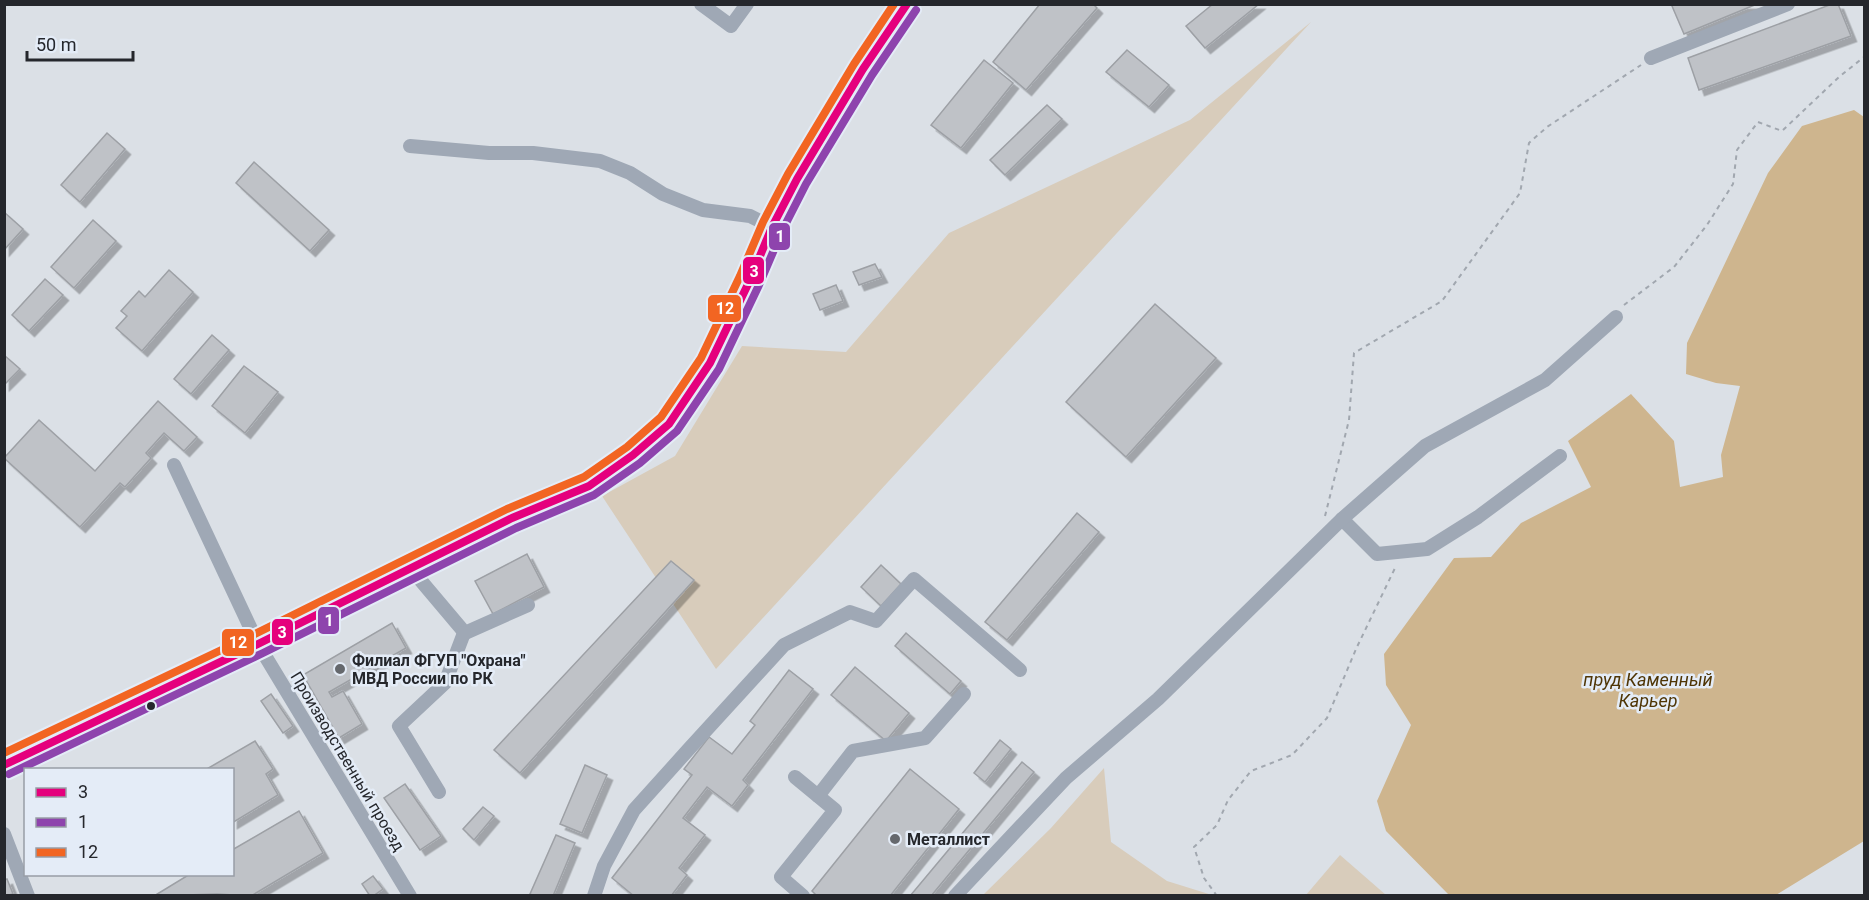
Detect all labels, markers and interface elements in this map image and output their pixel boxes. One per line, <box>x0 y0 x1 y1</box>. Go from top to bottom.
scale bar <box>27 24 134 62</box>
text: 50 m <box>36 34 76 55</box>
line badge: 1 <box>768 222 791 251</box>
text: 1 <box>775 227 785 246</box>
line badge: 3 <box>742 256 765 285</box>
text: 3 <box>749 262 759 281</box>
line badge: 12 <box>707 294 742 323</box>
text: 12 <box>716 299 734 318</box>
line badge: 1 <box>317 606 340 635</box>
text: 1 <box>324 611 334 630</box>
line badge: 3 <box>271 618 294 646</box>
text: 3 <box>277 623 287 642</box>
line badge: 12 <box>221 628 255 657</box>
text: 12 <box>229 633 247 652</box>
place label: Филиал ФГУП "Охрана" МВД России по РК <box>352 651 526 688</box>
marker: Филиал ФГУП "Охрана" МВД России по РК <box>333 662 347 676</box>
street label: Производственный проезд <box>286 668 409 855</box>
water label: пруд Каменный Карьер <box>1583 669 1713 711</box>
unlabelled marker <box>145 700 157 712</box>
legend <box>24 768 234 876</box>
text: 3 <box>78 781 88 802</box>
text: 1 <box>78 811 88 832</box>
place label: Металлист <box>907 830 990 849</box>
marker: Металлист <box>888 832 902 846</box>
text: 12 <box>78 841 98 862</box>

